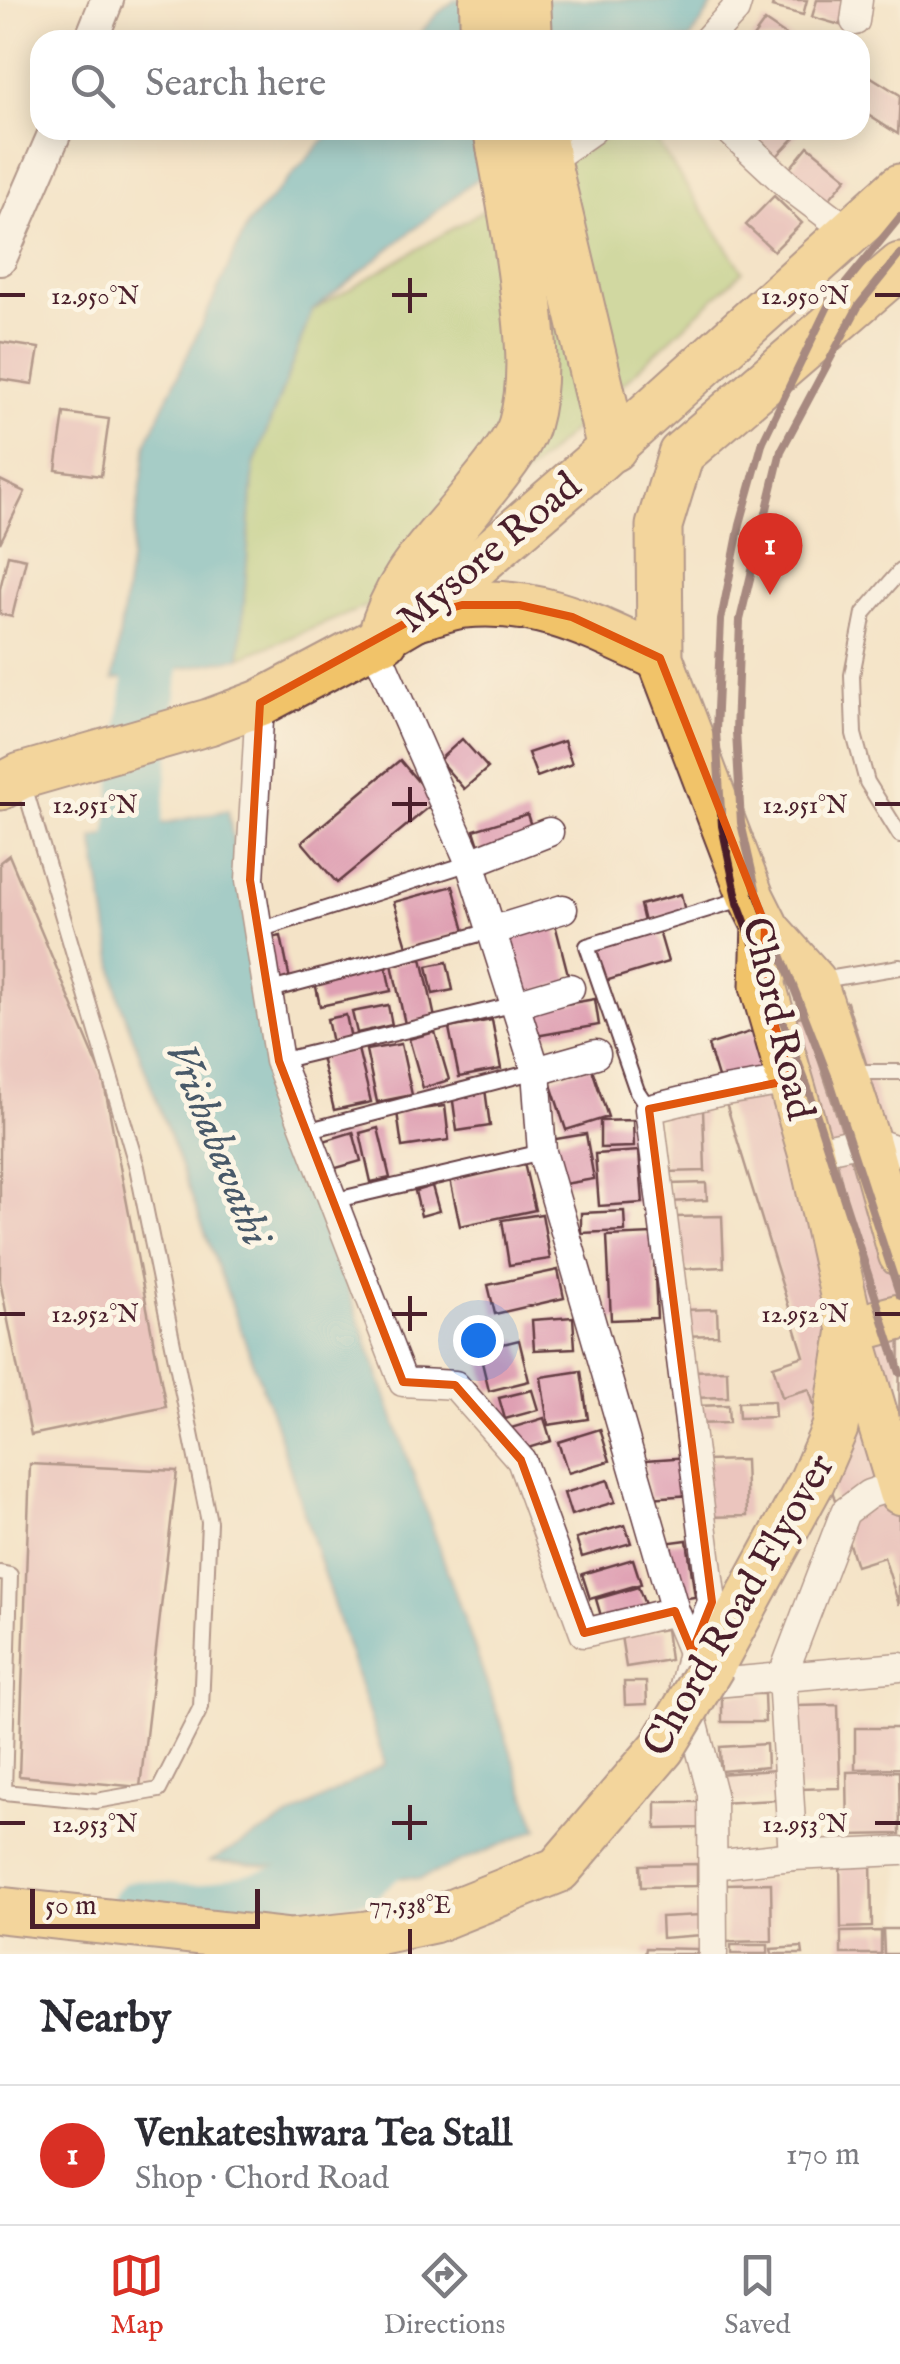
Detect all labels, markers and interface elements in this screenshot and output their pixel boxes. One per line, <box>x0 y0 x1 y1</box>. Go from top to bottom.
search box <box>30 30 870 140</box>
icon: search <box>65 58 120 113</box>
text: Search here <box>145 61 326 109</box>
text: 12.950°N <box>51 281 139 313</box>
text: 12.950°N <box>761 281 849 313</box>
street label: Mysore Road <box>388 462 593 645</box>
pin: 1 <box>738 512 802 595</box>
text: 12.951°N <box>52 790 138 822</box>
text: 12.951°N <box>762 790 848 822</box>
street label: Chord Road <box>729 913 825 1126</box>
water label: Vrishabavathi <box>152 1035 283 1256</box>
text: 12.952°N <box>51 1299 139 1331</box>
text: 12.952°N <box>761 1299 849 1331</box>
your location <box>453 1315 504 1366</box>
street label: Chord Road Flyover <box>633 1445 848 1766</box>
text: 12.953°N <box>52 1809 138 1841</box>
text: 12.953°N <box>762 1809 848 1841</box>
scale bar <box>30 1884 260 1928</box>
text: 50 m <box>45 1889 97 1924</box>
text: 77.538°E <box>369 1890 451 1922</box>
text: Nearby <box>40 1993 171 2046</box>
text: Venkateshwara Tea Stall <box>135 2111 512 2159</box>
text: 1 <box>67 2135 78 2176</box>
text: 170 m <box>786 2135 860 2176</box>
text: Shop · Chord Road <box>135 2159 389 2200</box>
tab: Map <box>109 2248 164 2343</box>
tab: Directions <box>383 2248 505 2343</box>
tab: Saved <box>724 2248 791 2343</box>

